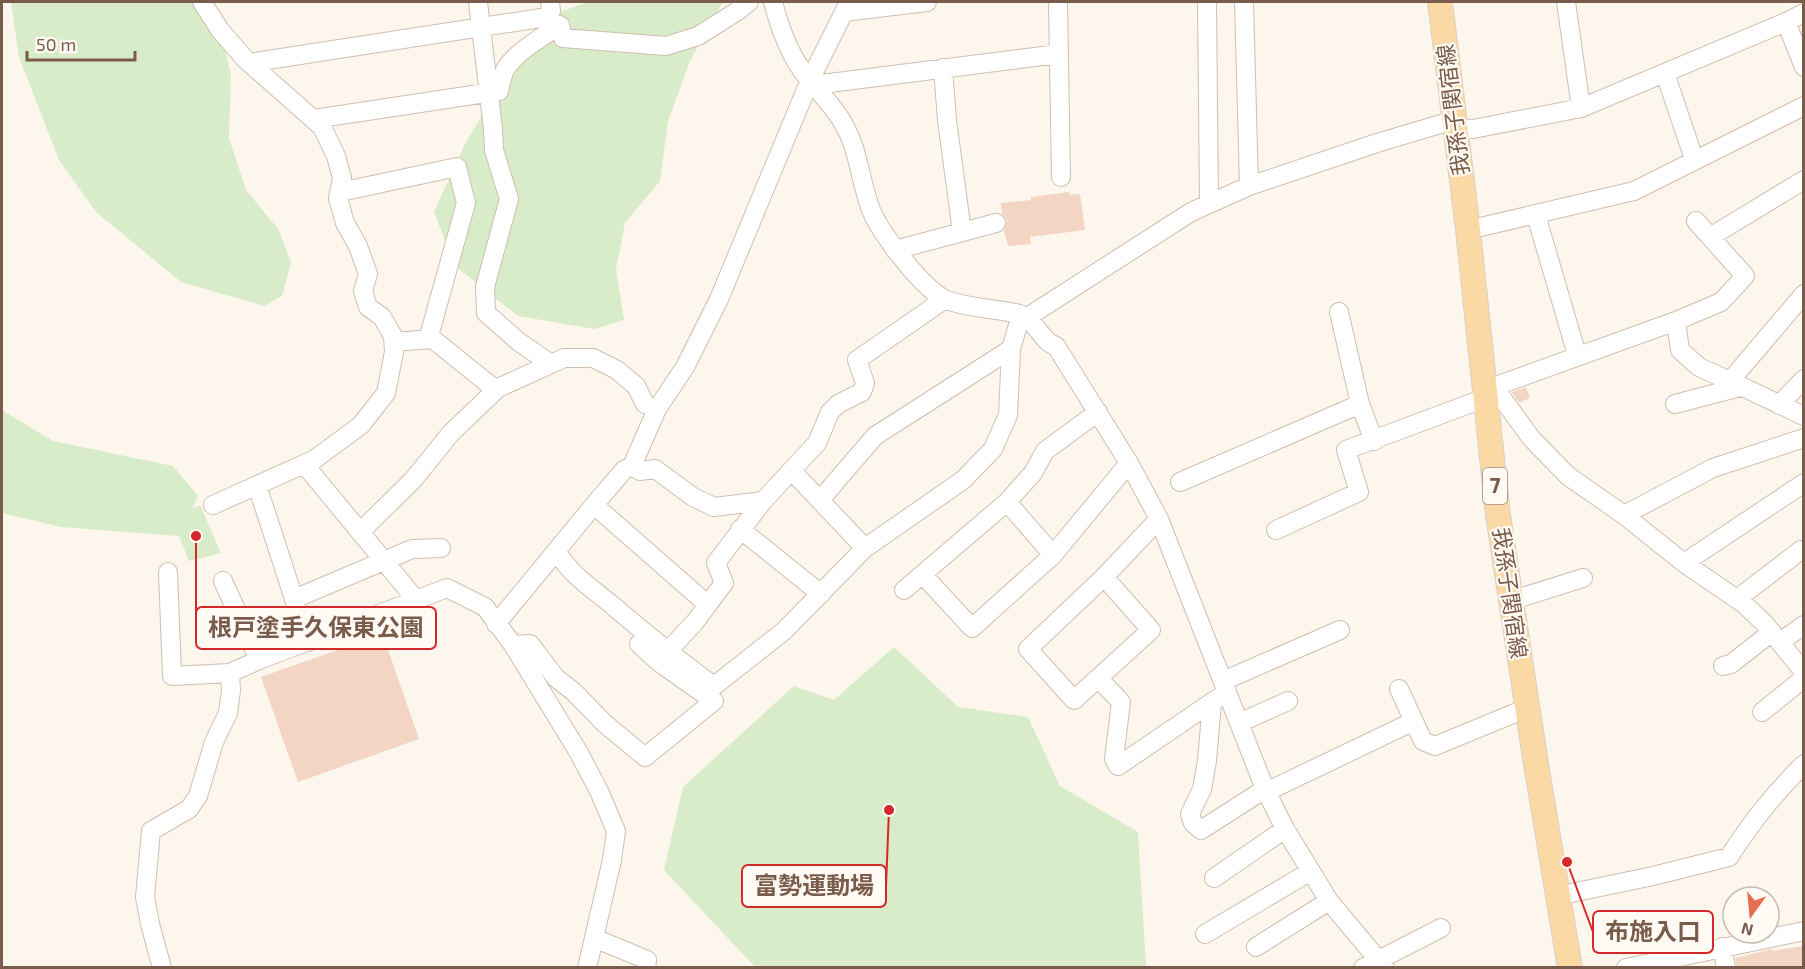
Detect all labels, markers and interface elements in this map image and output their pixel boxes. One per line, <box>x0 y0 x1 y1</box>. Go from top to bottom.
scale bar <box>27 24 135 62</box>
text: 50 m <box>36 33 76 55</box>
street label: 我孫子関宿線 <box>1431 43 1473 177</box>
road number: 7 <box>1483 468 1507 504</box>
street label: 我孫子関宿線 <box>1489 526 1533 660</box>
callout: 根戸塗手久保東公園 <box>196 607 436 649</box>
text: 根戸塗手久保東公園 <box>208 612 424 641</box>
callout: 富勢運動場 <box>742 865 886 907</box>
text: 富勢運動場 <box>754 870 874 899</box>
north arrow <box>1721 885 1781 945</box>
callout: 布施入口 <box>1593 911 1713 953</box>
text: 布施入口 <box>1605 916 1701 945</box>
text: N <box>1739 919 1755 941</box>

